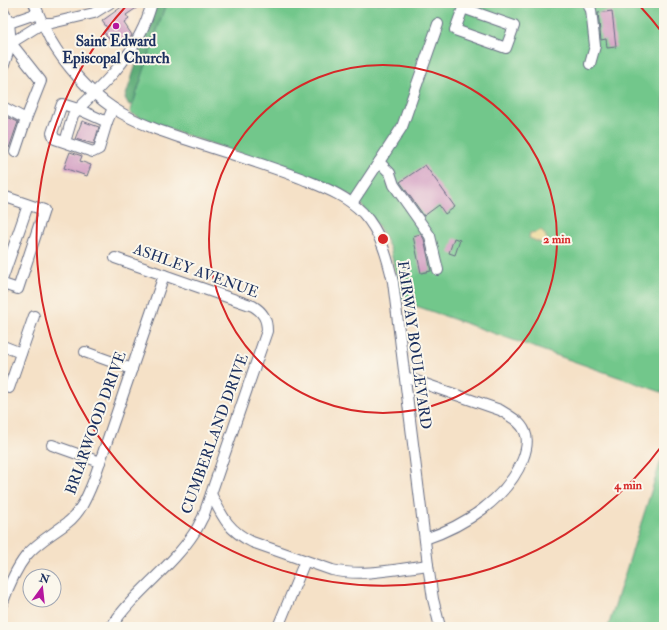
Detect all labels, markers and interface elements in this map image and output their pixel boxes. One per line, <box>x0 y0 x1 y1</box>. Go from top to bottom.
marker: Saint Edward Episcopal Church <box>111 21 121 31</box>
place label: Saint Edward Episcopal Church <box>62 32 170 69</box>
centre of rings <box>376 232 390 246</box>
text: 2 min <box>543 232 571 247</box>
street label: ASHLEY AVENUE <box>130 239 261 303</box>
street label: FAIRWAY BOULEVARD <box>393 260 435 430</box>
street label: BRIARWOOD DRIVE <box>61 349 131 497</box>
street label: CUMBERLAND DRIVE <box>177 351 253 517</box>
text: 4 min <box>613 478 643 493</box>
north arrow <box>22 568 62 608</box>
text: N <box>37 571 52 587</box>

